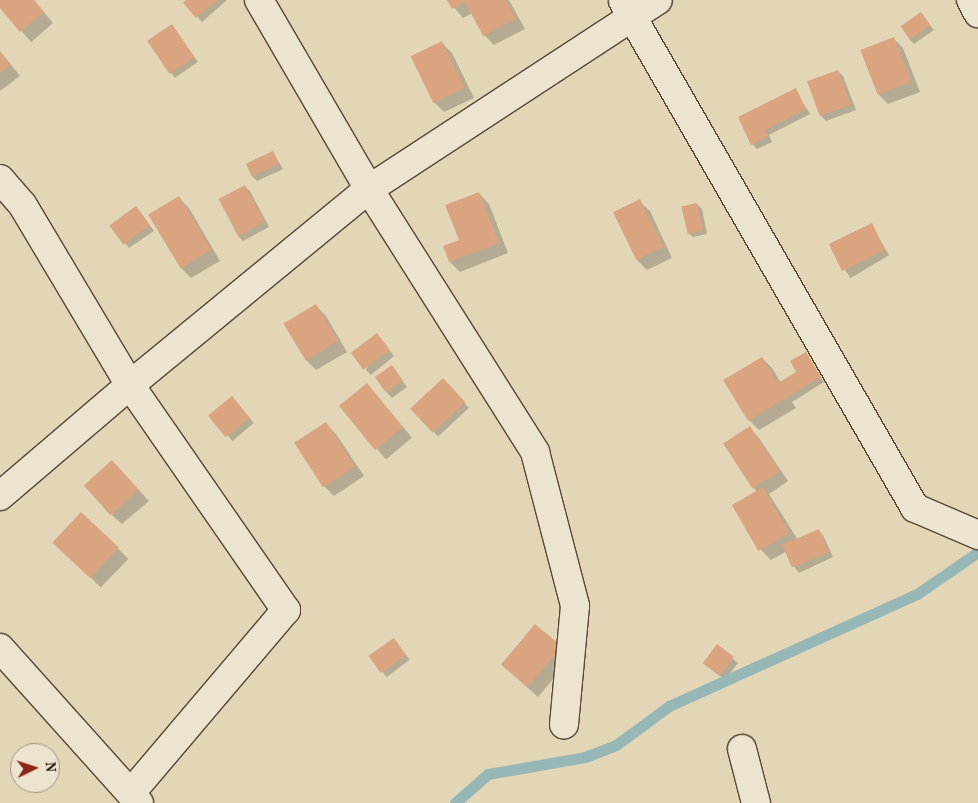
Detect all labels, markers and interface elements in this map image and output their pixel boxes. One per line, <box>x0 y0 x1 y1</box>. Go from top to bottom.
north arrow <box>10 743 60 793</box>
text: N <box>40 761 59 773</box>

